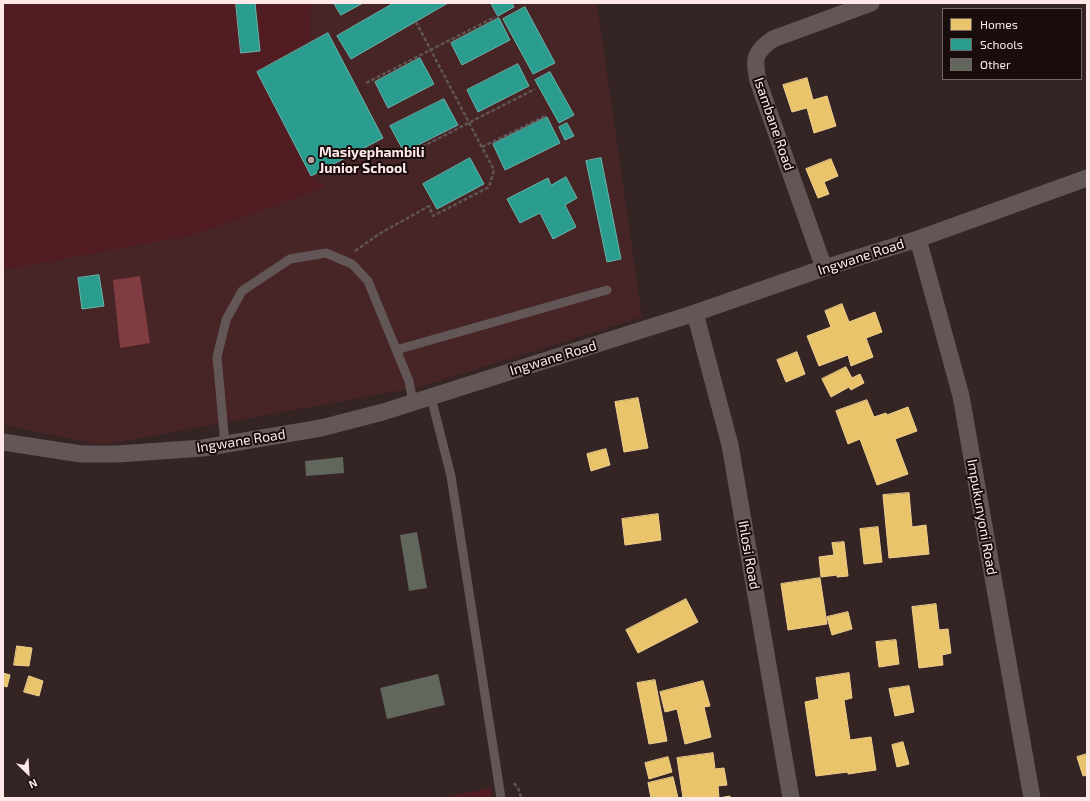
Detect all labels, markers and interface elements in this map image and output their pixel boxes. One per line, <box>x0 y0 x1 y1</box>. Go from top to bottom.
legend <box>942 8 1082 80</box>
text: Homes <box>980 17 1018 31</box>
text: Schools <box>980 37 1023 51</box>
text: Other <box>980 57 1011 71</box>
street label: Isambane Road <box>750 75 798 173</box>
place label: Masiyephambili Junior School <box>319 144 425 176</box>
marker: Masiyephambili Junior School <box>306 155 316 165</box>
street label: Ingwane Road <box>816 235 906 279</box>
street label: Ingwane Road <box>508 337 598 379</box>
street label: Ingwane Road <box>195 426 287 456</box>
street label: Impukunyoni Road <box>964 458 1000 576</box>
street label: Ihlosi Road <box>735 519 763 591</box>
north arrow <box>8 753 48 793</box>
text: N <box>27 777 40 792</box>

